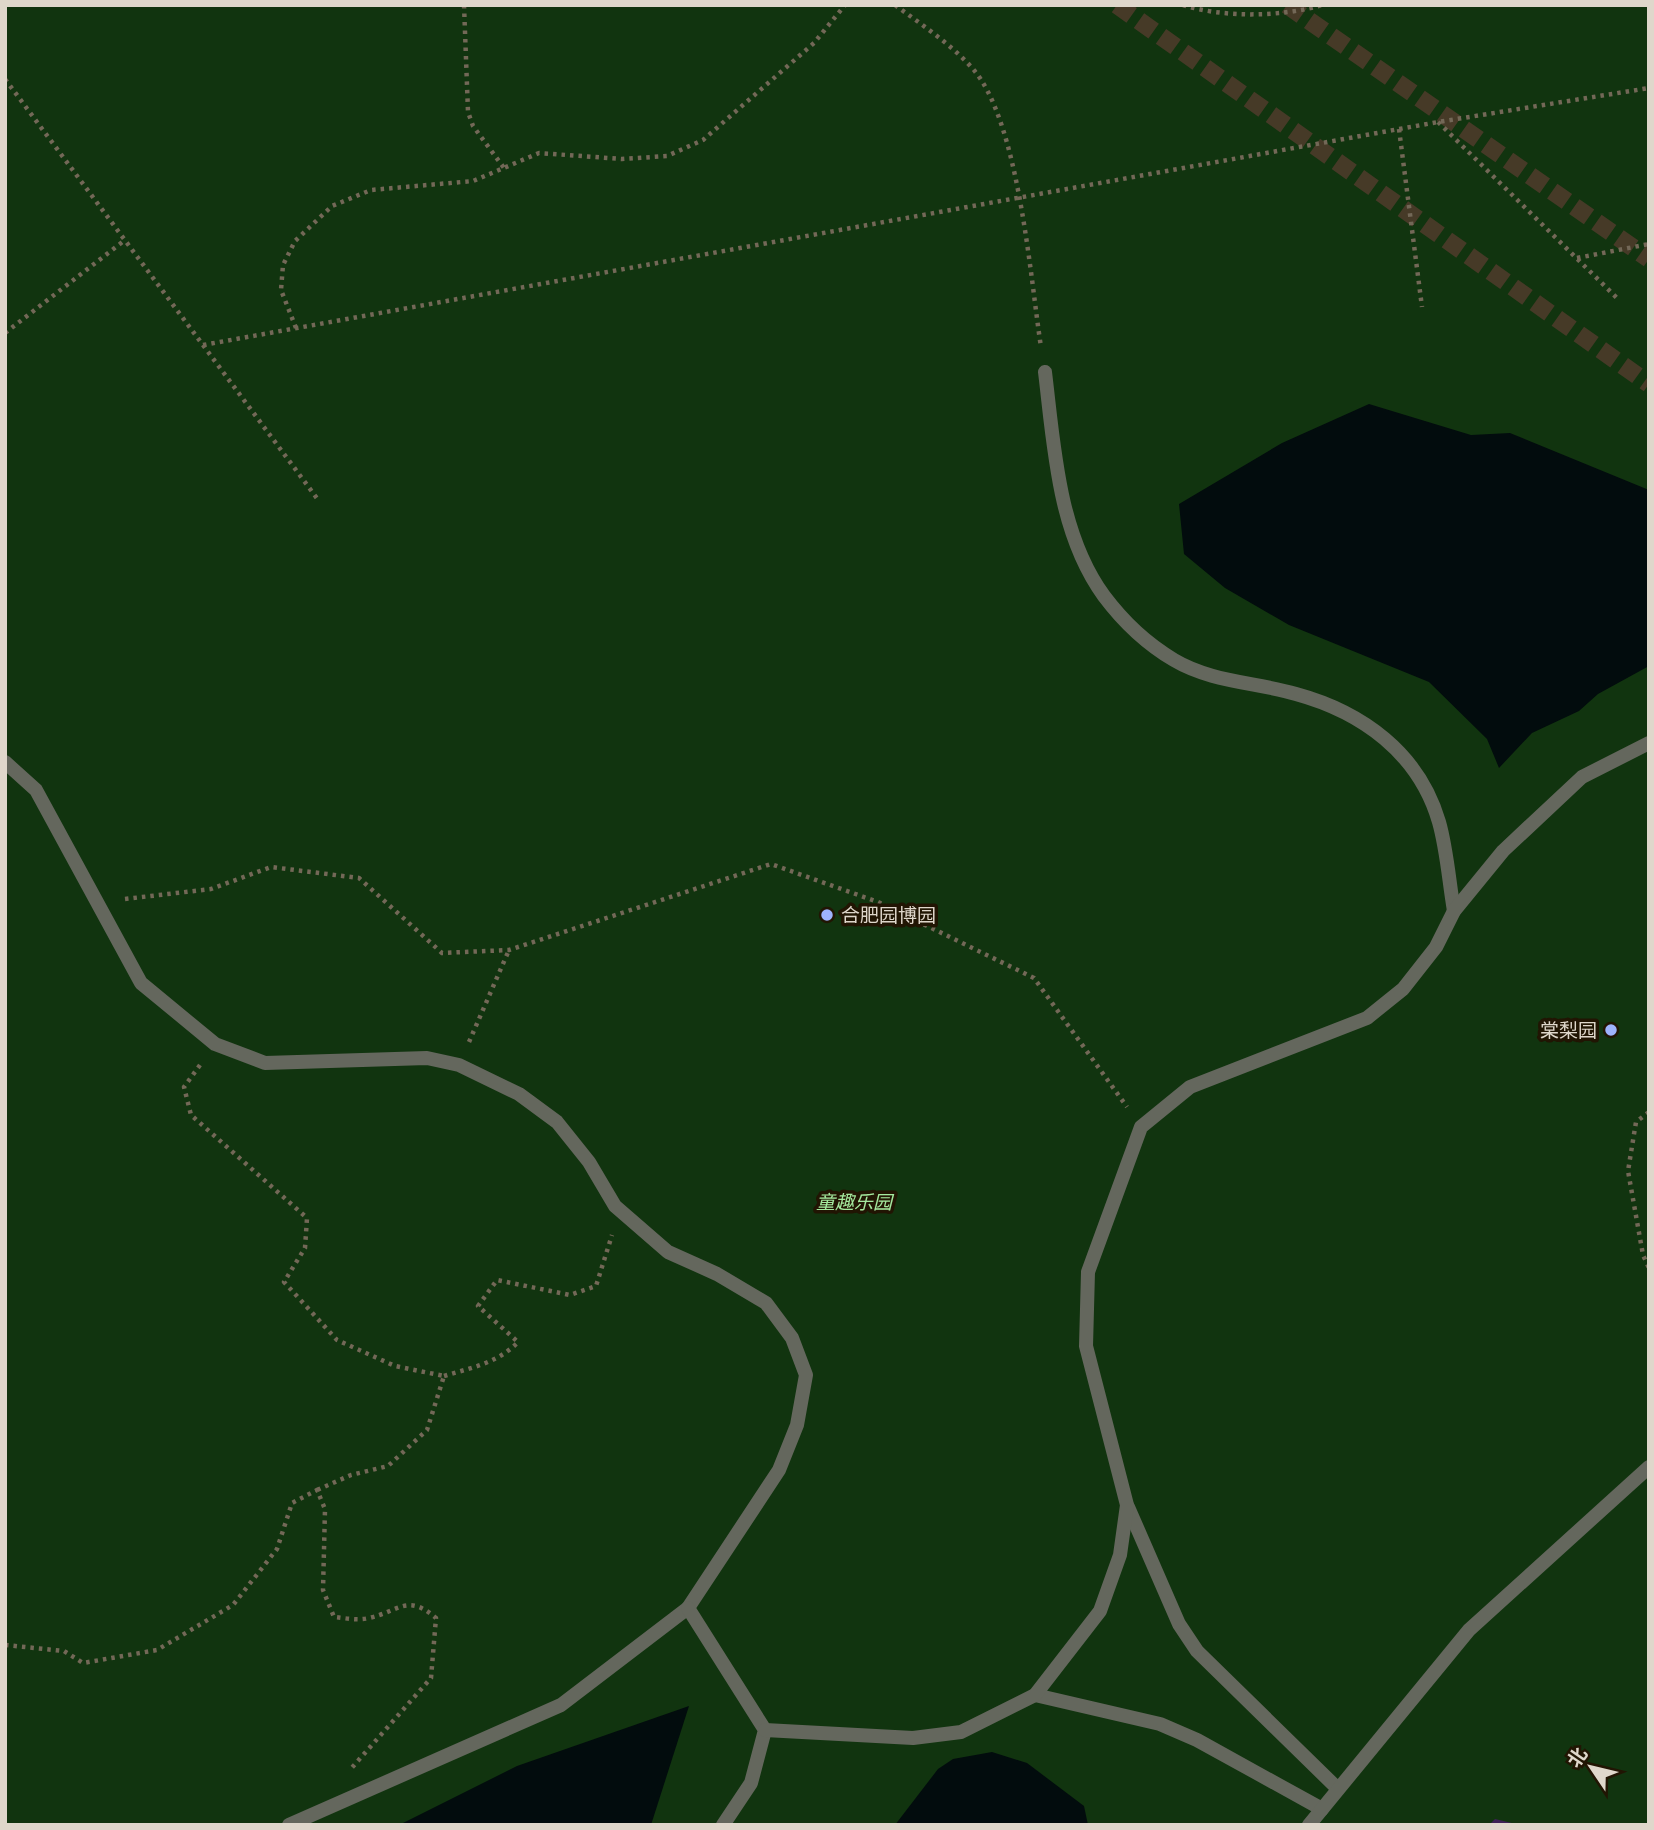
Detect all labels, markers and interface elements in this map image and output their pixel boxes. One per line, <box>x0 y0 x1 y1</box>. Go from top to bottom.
place label: 合肥园博园 <box>841 903 936 927</box>
marker: 合肥园博园 <box>819 907 835 923</box>
place label: 棠梨园 <box>1540 1018 1597 1042</box>
marker: 棠梨园 <box>1603 1022 1619 1038</box>
park label: 童趣乐园 <box>816 1190 895 1214</box>
north arrow <box>1556 1732 1626 1802</box>
text: 北 <box>1562 1743 1592 1772</box>

